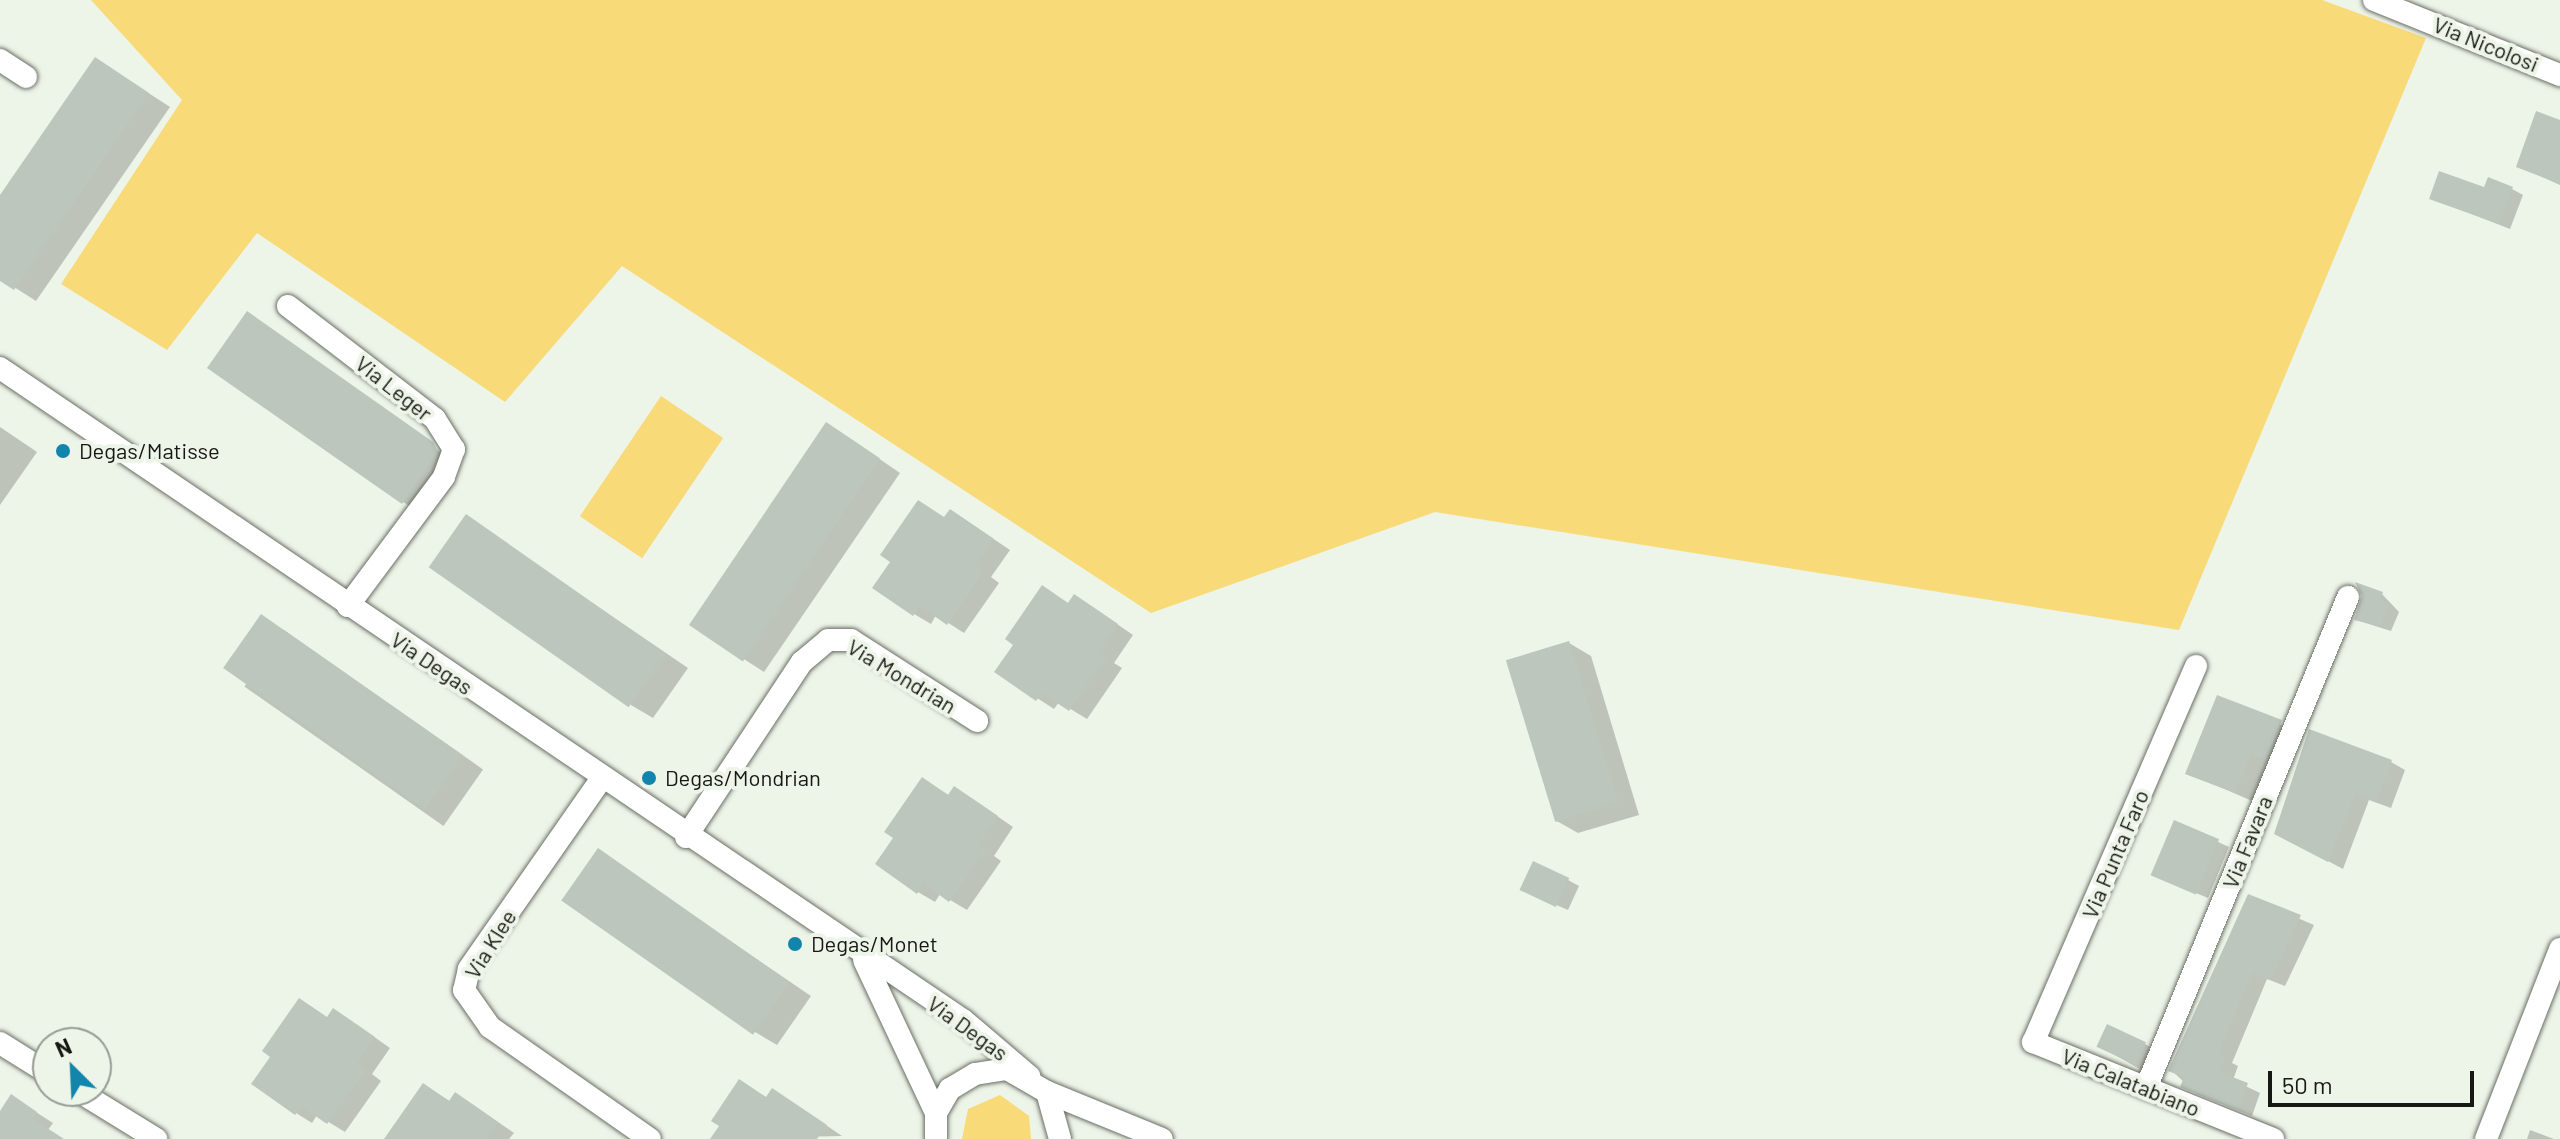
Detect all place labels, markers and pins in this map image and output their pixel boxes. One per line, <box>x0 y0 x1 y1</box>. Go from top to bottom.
place label: Degas/Matisse <box>79 438 220 464</box>
marker: Degas/Matisse <box>54 442 72 460</box>
place label: Degas/Mondrian <box>665 765 821 791</box>
marker: Degas/Mondrian <box>640 769 658 787</box>
place label: Degas/Monet <box>811 931 938 957</box>
marker: Degas/Monet <box>786 935 804 953</box>

